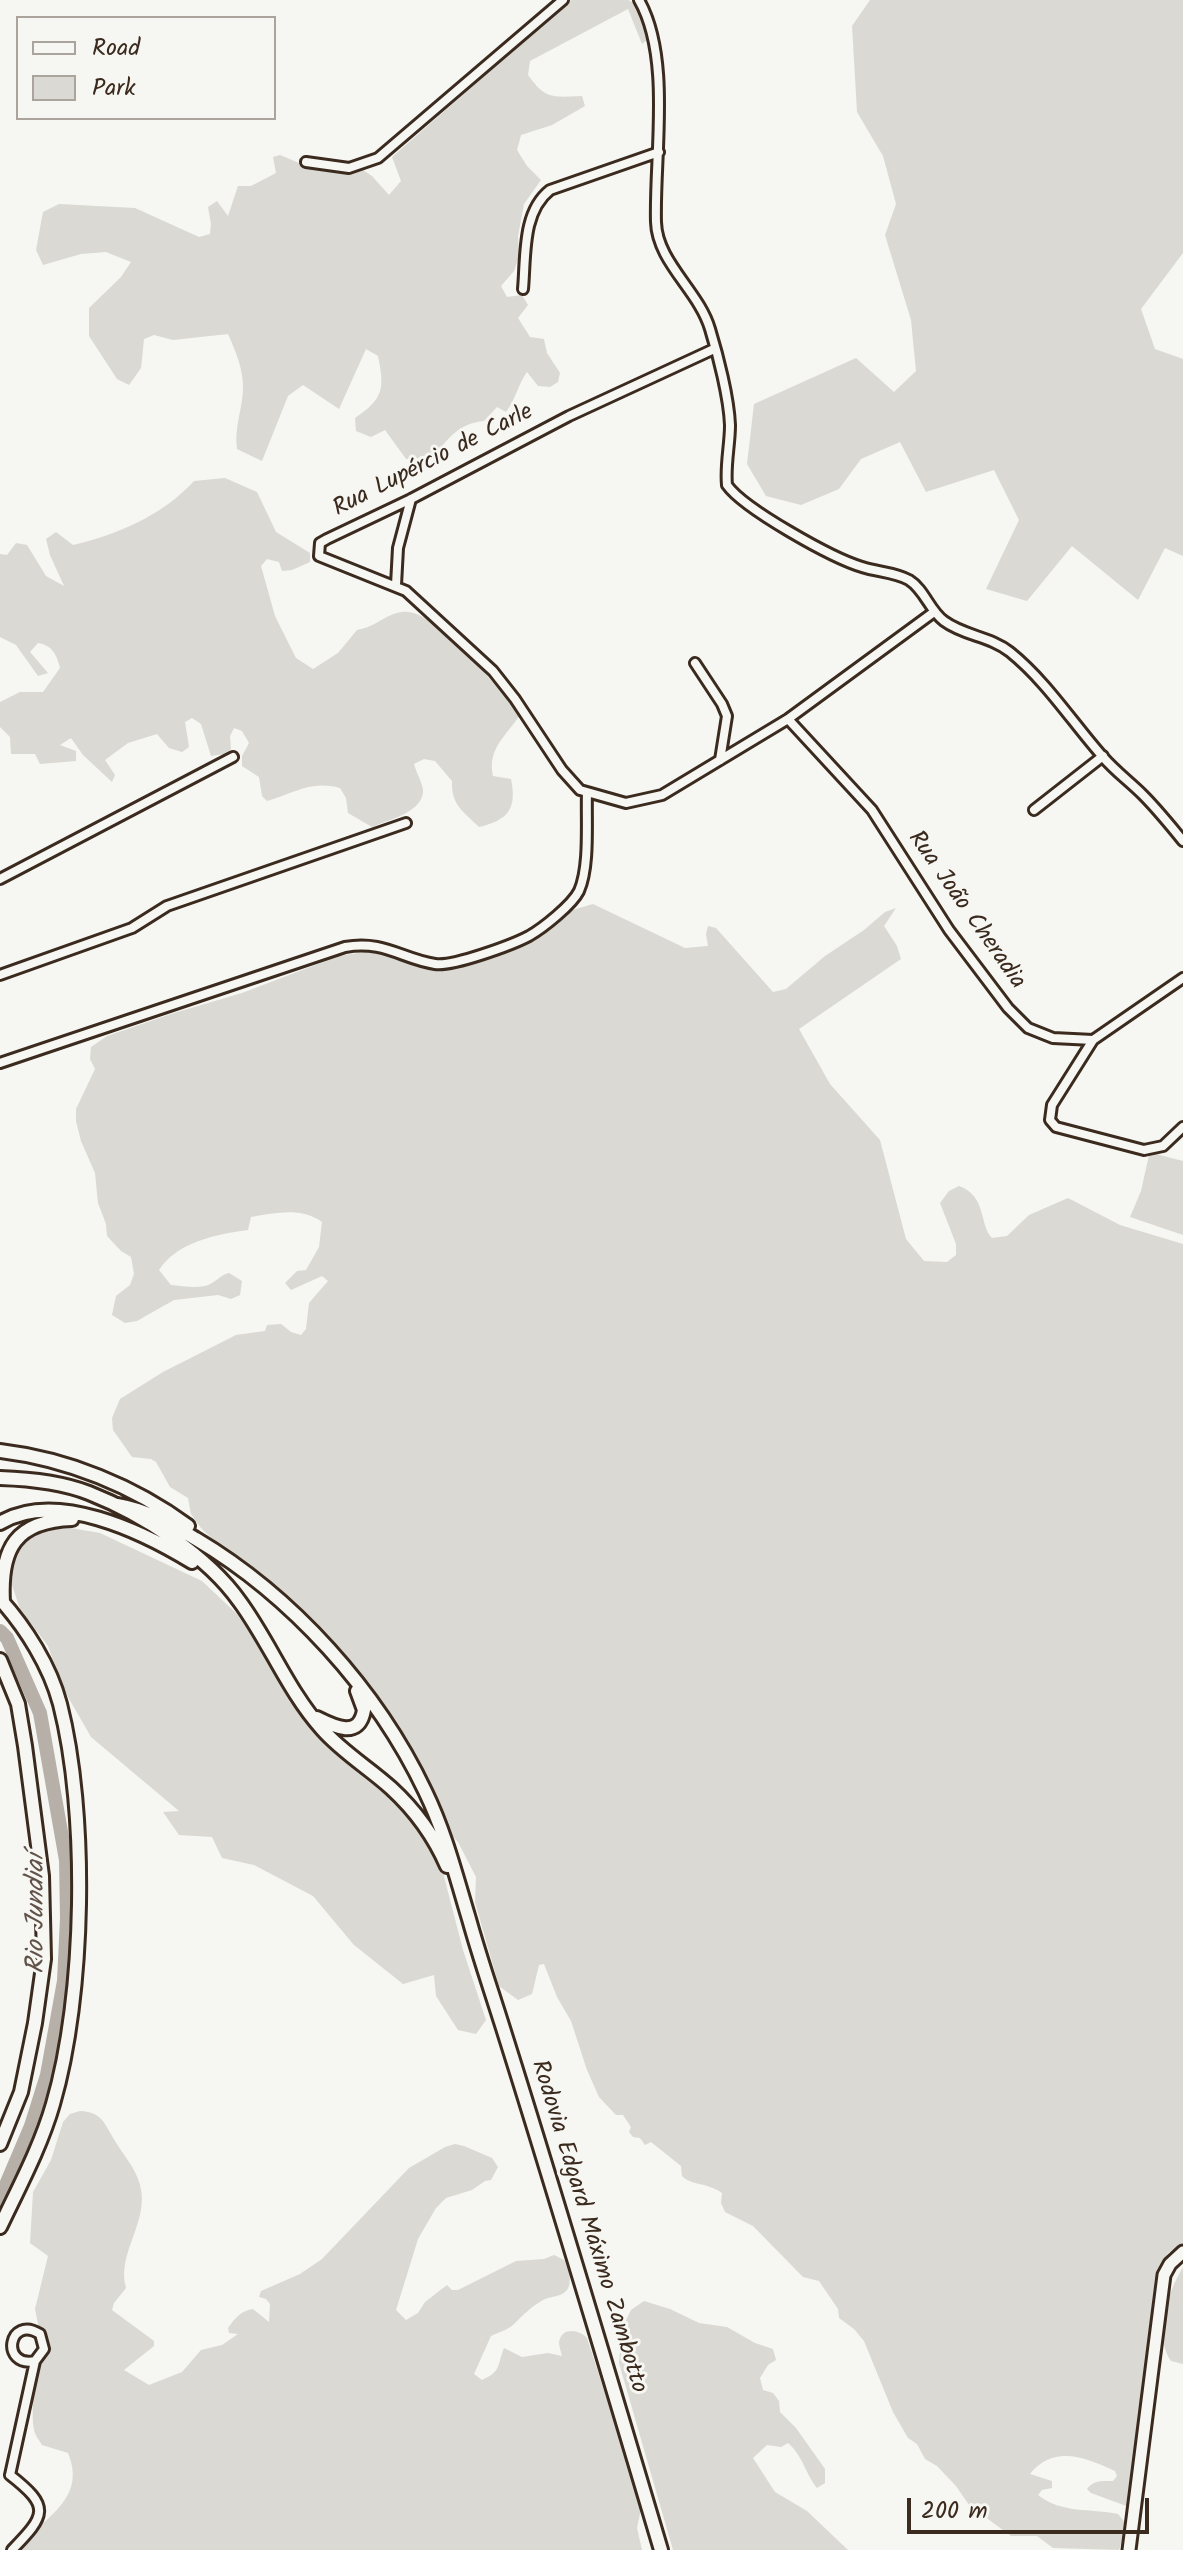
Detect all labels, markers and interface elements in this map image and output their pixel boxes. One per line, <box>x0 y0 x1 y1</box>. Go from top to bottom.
legend <box>16 16 276 120</box>
text: Road <box>92 29 140 68</box>
text: Park <box>92 69 136 108</box>
street label: Rua Lupércio de Carle <box>329 399 539 525</box>
street label: Rua João Cheradia <box>900 826 1030 996</box>
water label: Rio Jundiaí <box>23 1854 55 1974</box>
street label: Rodovia Edgard Máximo Zambotto <box>523 2057 651 2397</box>
scale bar <box>911 2482 1153 2532</box>
text: 200 m <box>921 2492 988 2531</box>

